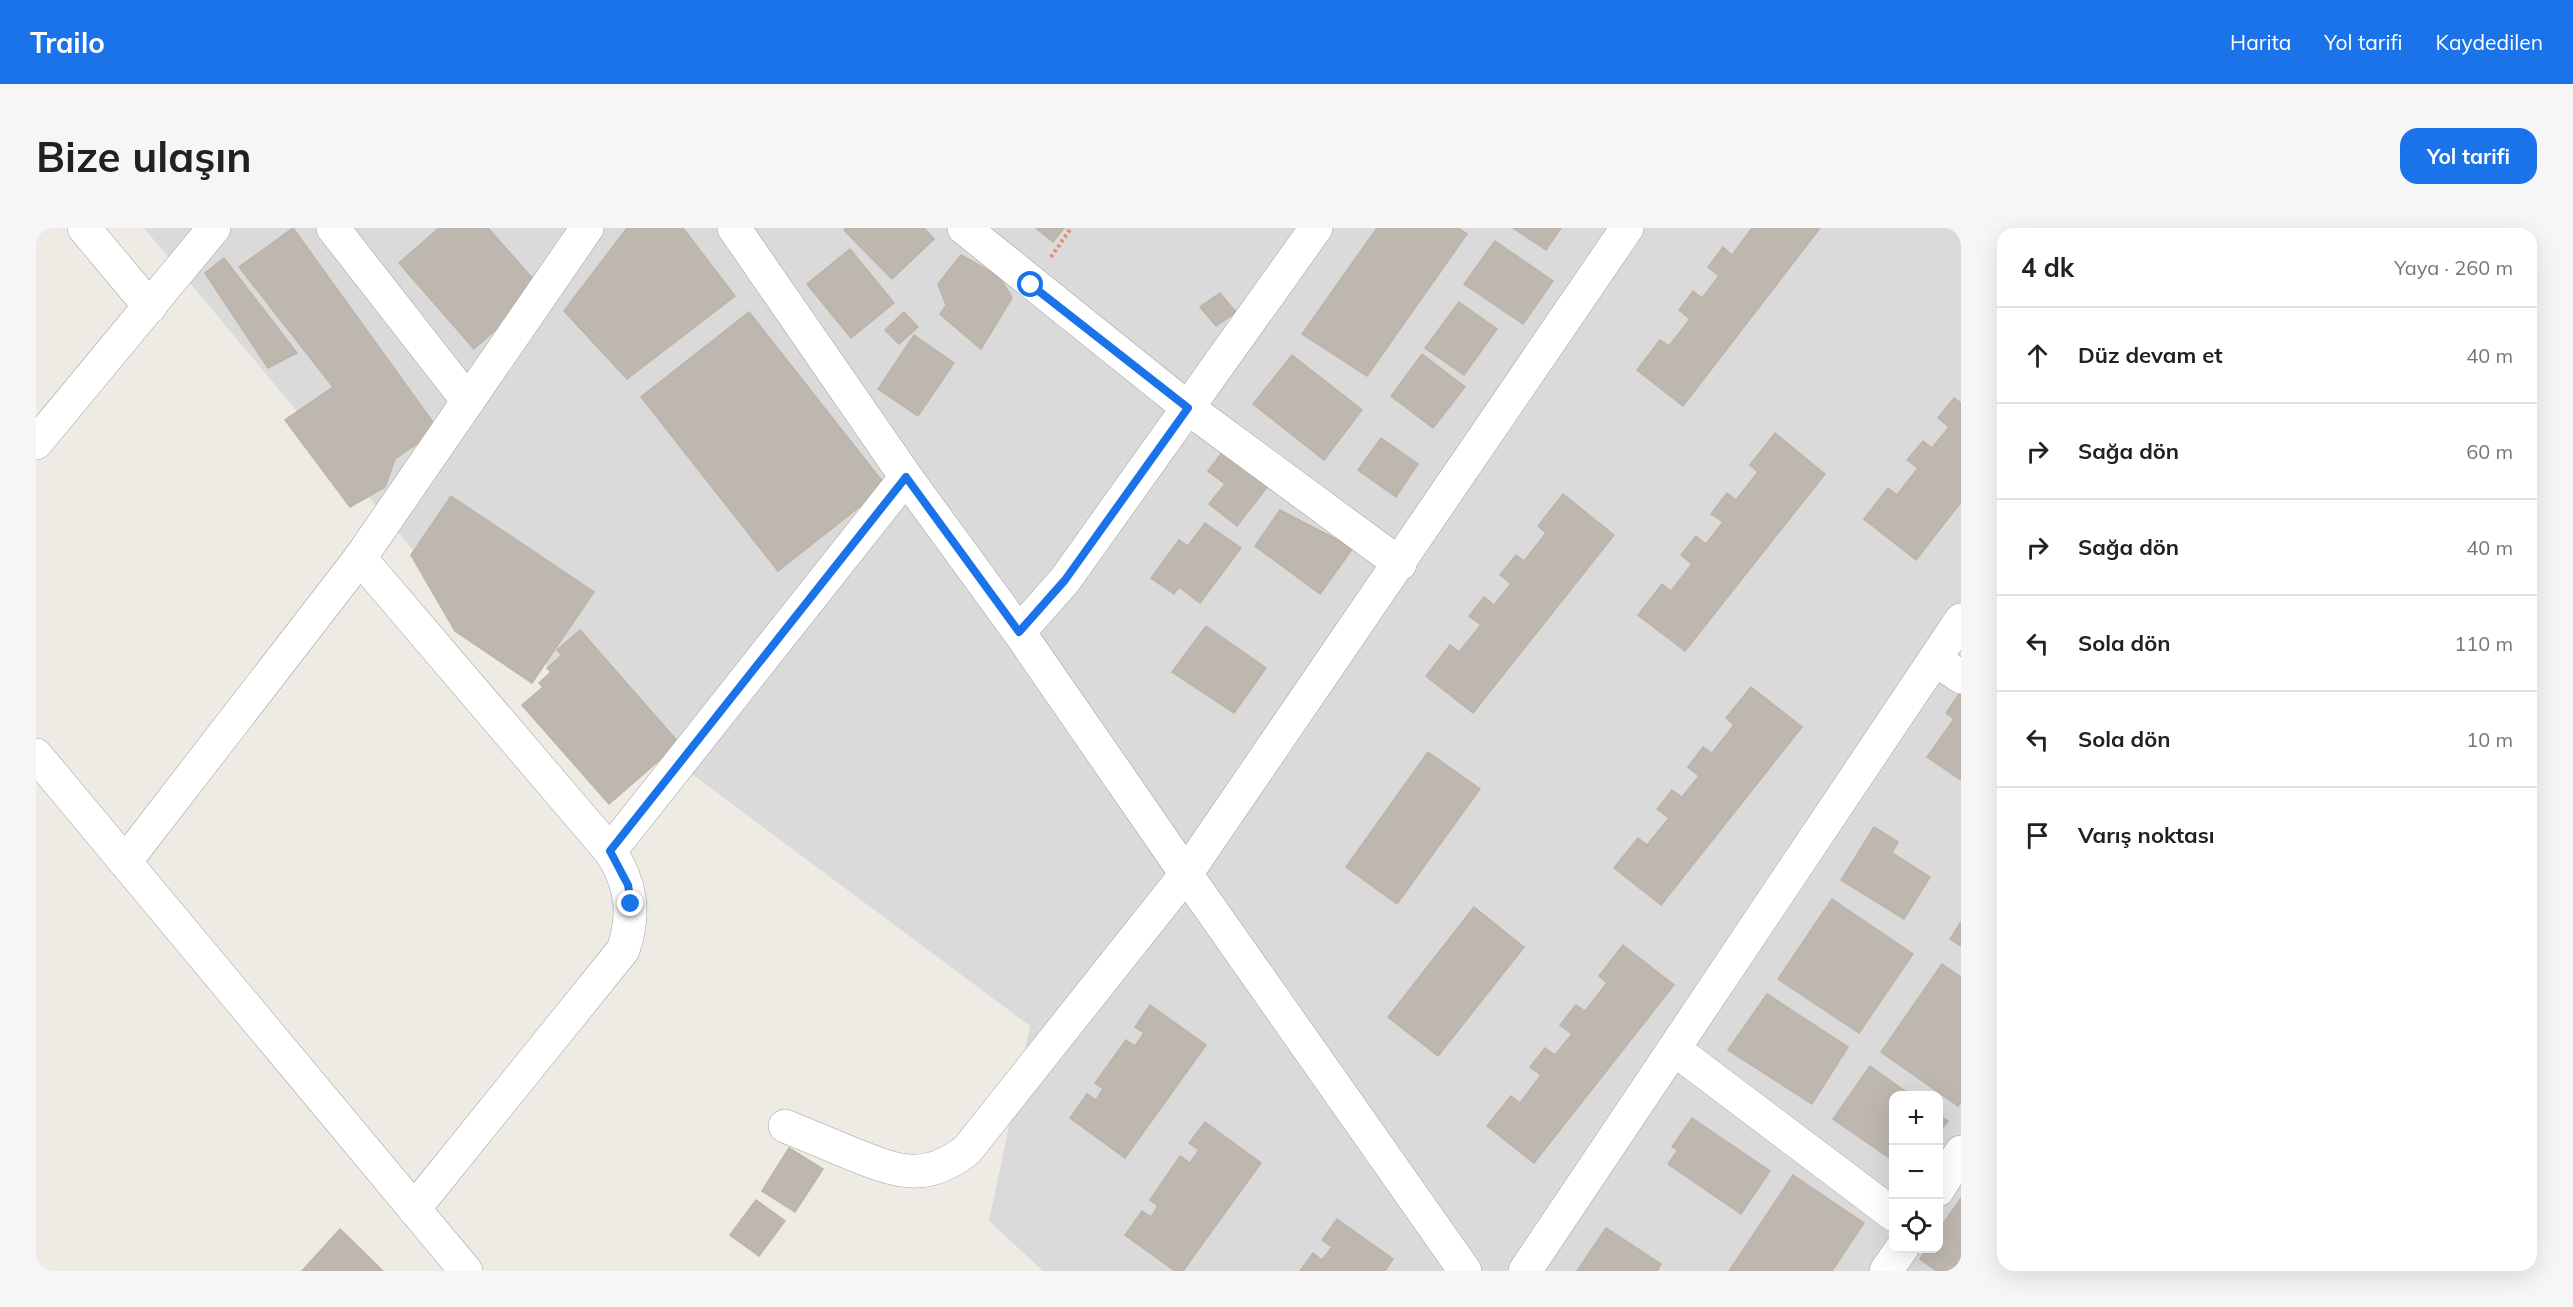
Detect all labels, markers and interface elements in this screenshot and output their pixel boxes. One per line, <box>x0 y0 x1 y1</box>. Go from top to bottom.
text: Trailo <box>30 25 105 60</box>
text: Harita <box>2230 29 2291 55</box>
text: Yol tarifi <box>2324 29 2403 55</box>
text: Kaydedilen <box>2436 29 2543 55</box>
button: Yol tarifi <box>2400 128 2537 184</box>
text: Bize ulaşın <box>36 130 252 183</box>
text: 4 dk <box>2021 251 2074 284</box>
text: Yaya · 260 m <box>2394 255 2513 280</box>
route start <box>1017 271 1043 297</box>
icon: ahead <box>2021 339 2054 372</box>
text: Düz devam et <box>2078 341 2223 369</box>
text: 40 m <box>2466 343 2513 368</box>
icon: right <box>2021 435 2054 468</box>
text: Sağa dön <box>2078 437 2179 465</box>
text: 60 m <box>2466 439 2513 464</box>
icon: right <box>2021 531 2054 564</box>
text: Sağa dön <box>2078 533 2179 561</box>
text: 40 m <box>2466 535 2513 560</box>
icon: left <box>2021 627 2054 660</box>
text: Sola dön <box>2078 629 2171 657</box>
text: 110 m <box>2454 631 2513 656</box>
icon: left <box>2021 723 2054 756</box>
text: Sola dön <box>2078 725 2171 753</box>
text: 10 m <box>2466 727 2513 752</box>
icon: arrive <box>2021 819 2054 852</box>
text: Varış noktası <box>2078 821 2214 849</box>
route end <box>617 890 643 916</box>
map controls <box>1889 1091 1943 1253</box>
button: + <box>1889 1091 1943 1145</box>
button: − <box>1889 1145 1943 1199</box>
button: locate <box>1889 1199 1943 1253</box>

